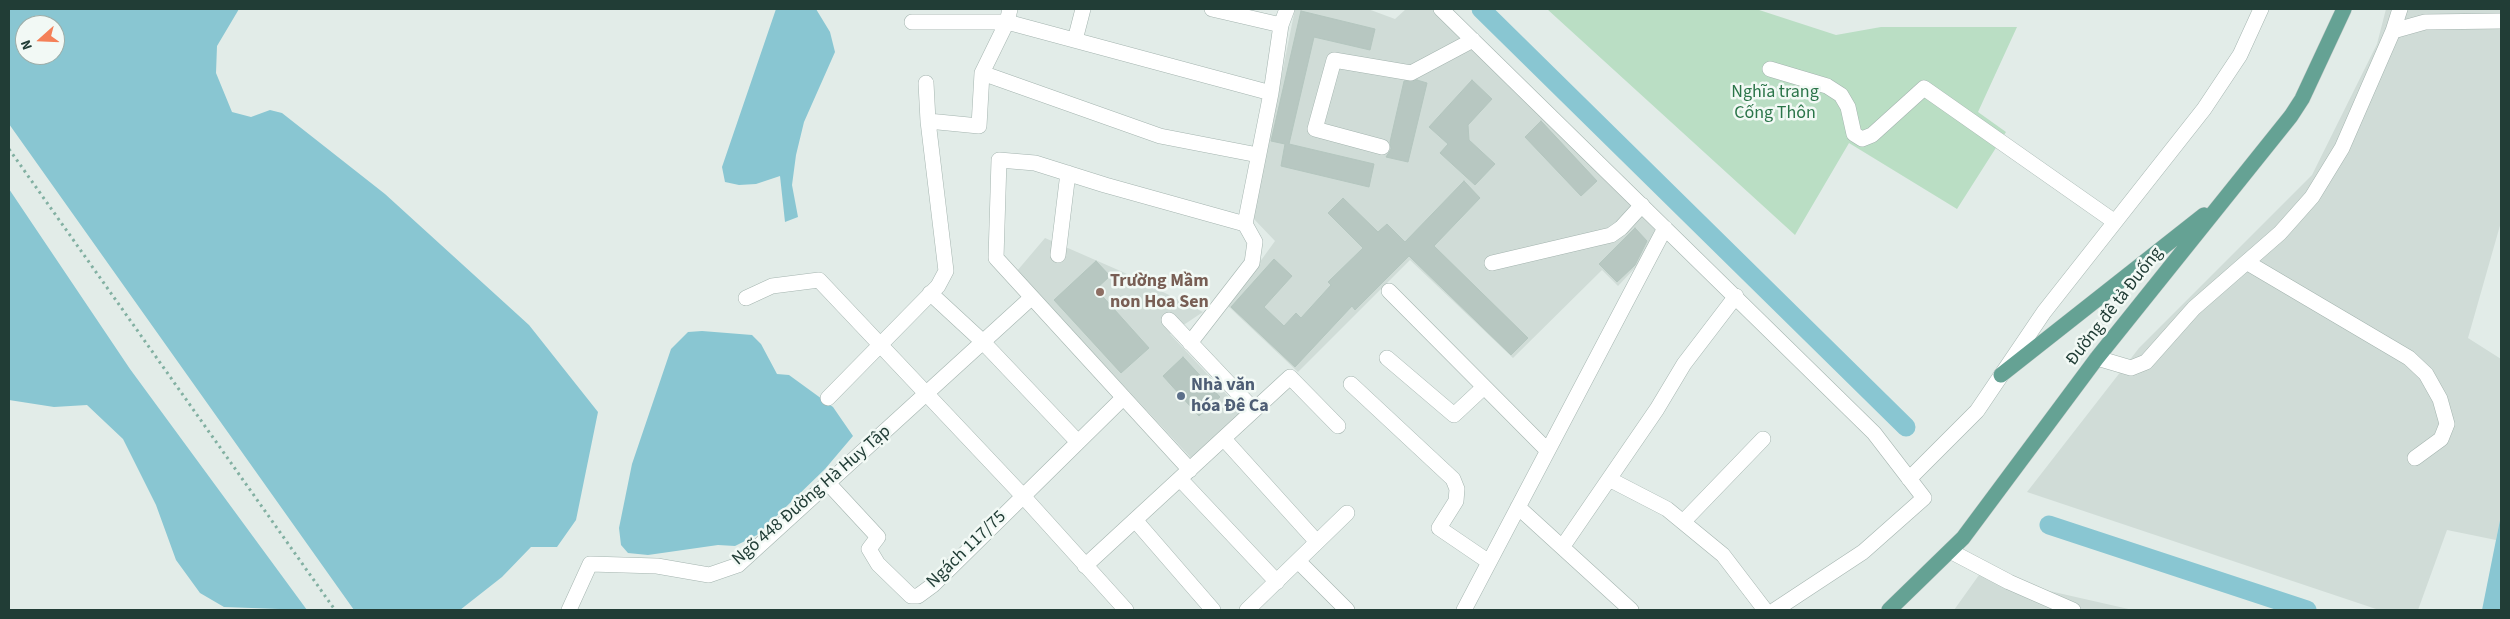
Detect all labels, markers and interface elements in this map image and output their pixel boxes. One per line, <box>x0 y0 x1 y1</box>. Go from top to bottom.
north arrow <box>15 15 65 65</box>
text: N <box>16 37 38 53</box>
park label: Nghĩa trang Cống Thôn <box>1731 82 1819 125</box>
street label: Đường đê tả Đuống <box>2062 243 2168 371</box>
place label: Trường Mầm non Hoa Sen <box>1110 271 1209 314</box>
marker: Trường Mầm non Hoa Sen <box>1094 286 1106 298</box>
place label: Nhà văn hóa Đê Ca <box>1191 375 1269 418</box>
marker: Nhà văn hóa Đê Ca <box>1175 390 1187 402</box>
street label: Ngõ 448 Đường Hà Huy Tập <box>728 421 896 571</box>
street label: Ngách 117/75 <box>923 507 1011 593</box>

